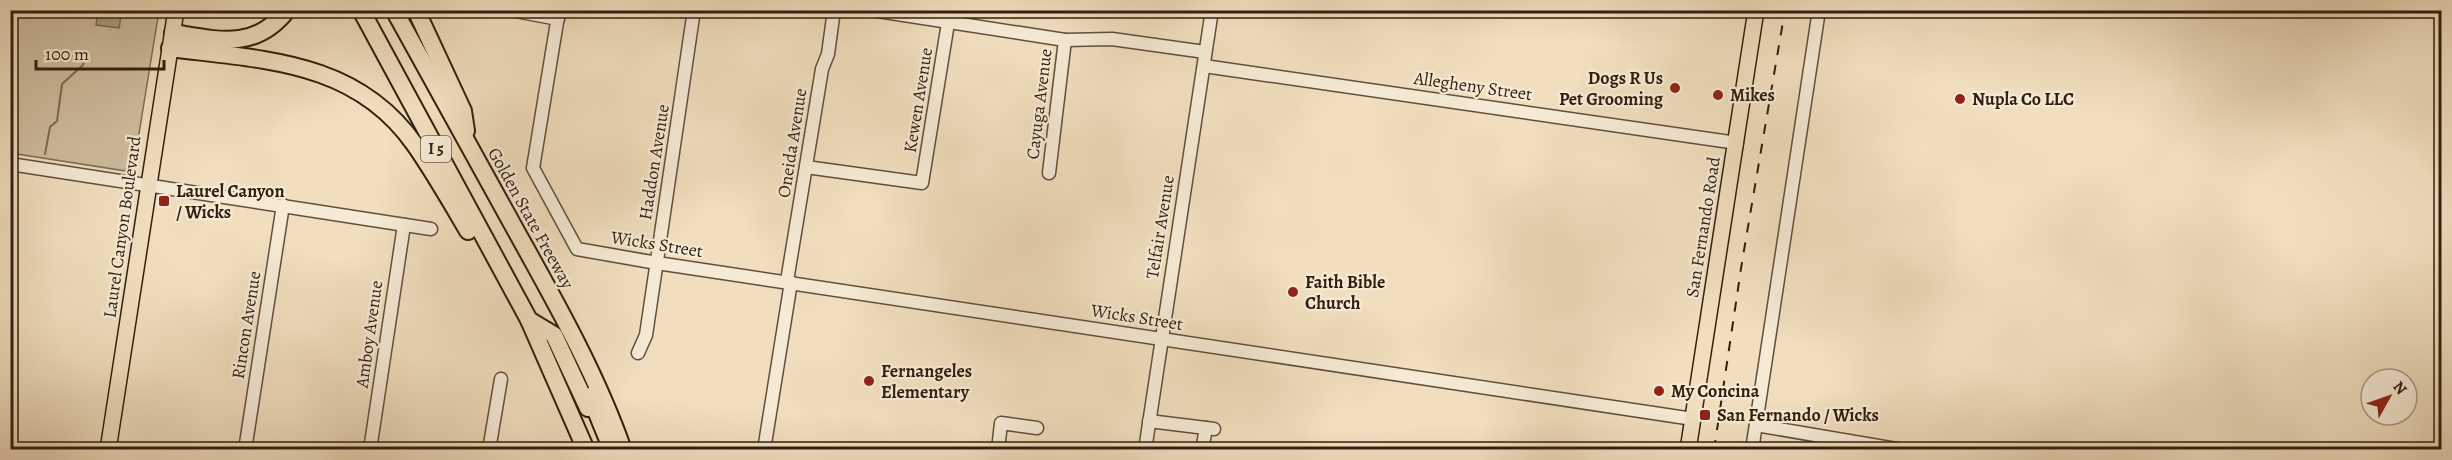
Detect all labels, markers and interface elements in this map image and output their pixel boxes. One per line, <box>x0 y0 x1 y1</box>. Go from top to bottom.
scale bar <box>36 33 164 71</box>
text: 100 m <box>45 42 89 66</box>
street label: Kewen Avenue <box>898 46 938 154</box>
street label: Cayuga Avenue <box>1020 47 1058 161</box>
street label: Allegheny Street <box>1411 66 1534 106</box>
place label: Dogs R Us Pet Grooming <box>1559 66 1664 111</box>
marker: Dogs R Us Pet Grooming <box>1668 81 1682 95</box>
place label: Mikes <box>1730 83 1775 107</box>
street label: Oneida Avenue <box>771 86 813 200</box>
place label: Nupla Co LLC <box>1972 87 2074 111</box>
marker: Mikes <box>1711 88 1725 102</box>
marker: Nupla Co LLC <box>1953 92 1967 106</box>
street label: Haddon Avenue <box>633 102 675 222</box>
street label: Laurel Canyon Boulevard <box>97 134 147 320</box>
road number: I 5 <box>421 136 451 162</box>
street label: Golden State Freeway <box>482 143 580 294</box>
street label: San Fernando Road <box>1680 155 1726 299</box>
street label: Telfair Avenue <box>1140 174 1180 280</box>
place label: Laurel Canyon / Wicks <box>176 179 285 224</box>
marker: Laurel Canyon / Wicks <box>157 194 171 208</box>
street label: Wicks Street <box>608 225 705 263</box>
street label: Rincon Avenue <box>226 269 266 381</box>
place label: Faith Bible Church <box>1305 270 1385 315</box>
street label: Amboy Avenue <box>349 279 388 390</box>
marker: Faith Bible Church <box>1286 285 1300 299</box>
street label: Wicks Street <box>1088 298 1185 336</box>
place label: Fernangeles Elementary <box>881 359 972 404</box>
north arrow <box>2359 367 2419 427</box>
marker: Fernangeles Elementary <box>862 374 876 388</box>
text: N <box>2388 376 2412 400</box>
place label: My Concina <box>1671 379 1760 403</box>
marker: My Concina <box>1652 384 1666 398</box>
place label: San Fernando / Wicks <box>1717 403 1879 427</box>
marker: San Fernando / Wicks <box>1698 408 1712 422</box>

